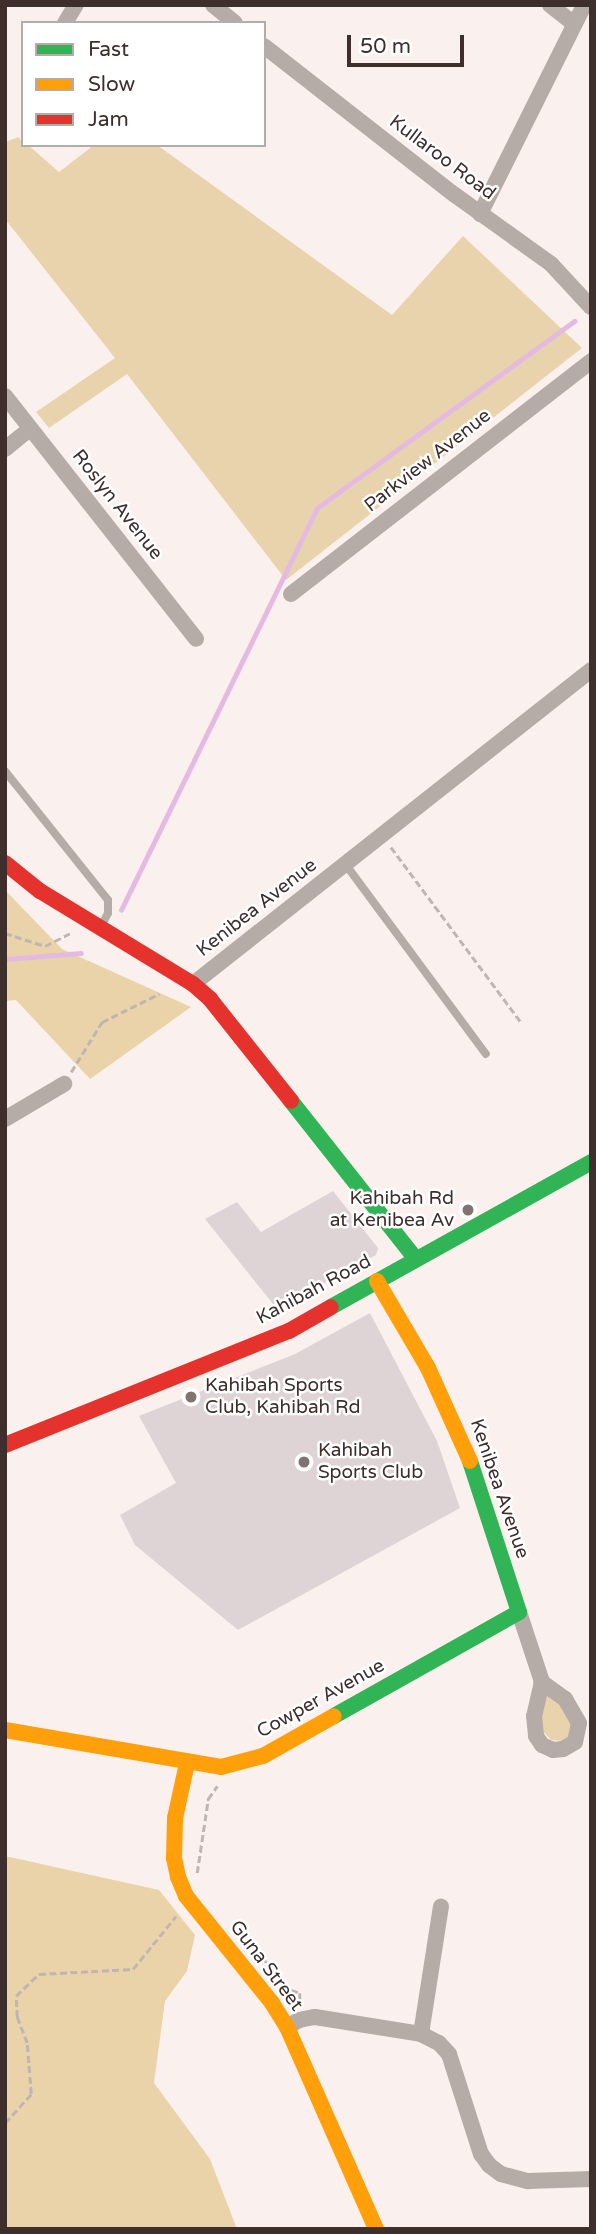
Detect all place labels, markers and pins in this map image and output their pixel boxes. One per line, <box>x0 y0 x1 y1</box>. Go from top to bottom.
place label: Kahibah Rd at Kenibea Av <box>330 1188 454 1232</box>
marker: Kahibah Rd at Kenibea Av <box>460 1202 476 1218</box>
place label: Kahibah Sports Club, Kahibah Rd <box>205 1375 361 1419</box>
marker: Kahibah Sports Club, Kahibah Rd <box>183 1389 199 1405</box>
place label: Kahibah Sports Club <box>318 1440 423 1484</box>
marker: Kahibah Sports Club <box>296 1454 312 1470</box>

